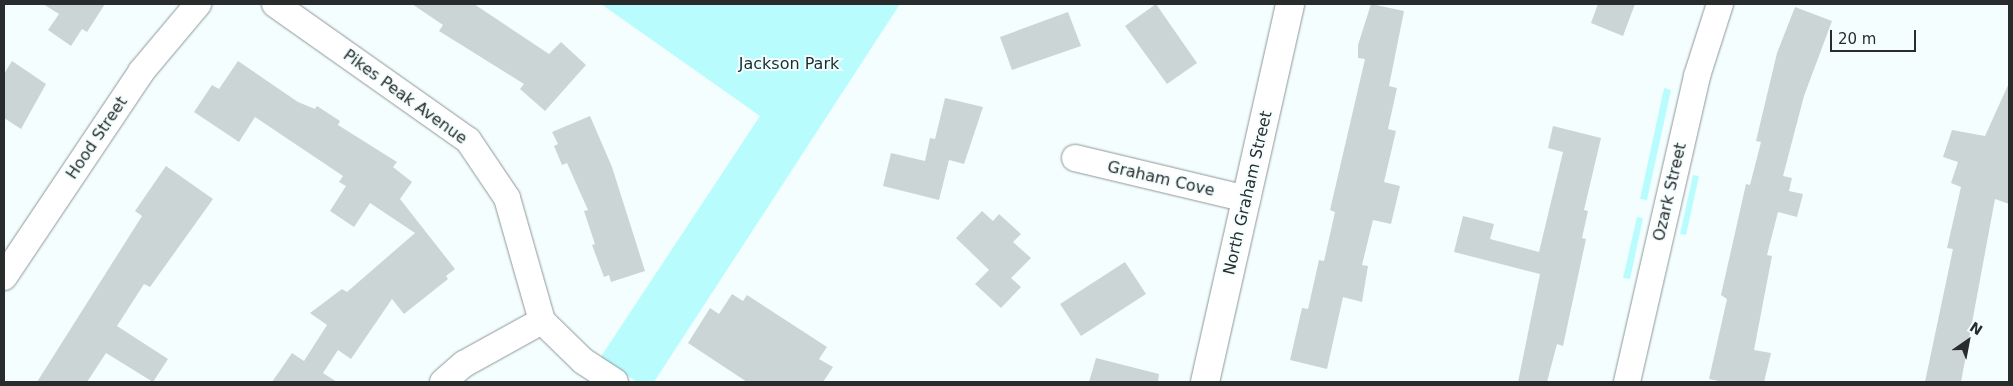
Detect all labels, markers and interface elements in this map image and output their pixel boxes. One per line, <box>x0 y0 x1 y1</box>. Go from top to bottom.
scale bar <box>1833 20 1919 52</box>
text: 20 m <box>1838 30 1876 48</box>
street label: Pikes Peak Avenue <box>339 46 471 148</box>
park label: Jackson Park <box>739 54 839 74</box>
street label: Hood Street <box>62 93 132 183</box>
street label: North Graham Street <box>1220 109 1276 277</box>
street label: Ozark Street <box>1649 141 1691 243</box>
street label: Graham Cove <box>1105 157 1217 201</box>
north arrow <box>1943 316 1993 366</box>
text: N <box>1967 319 1985 338</box>

